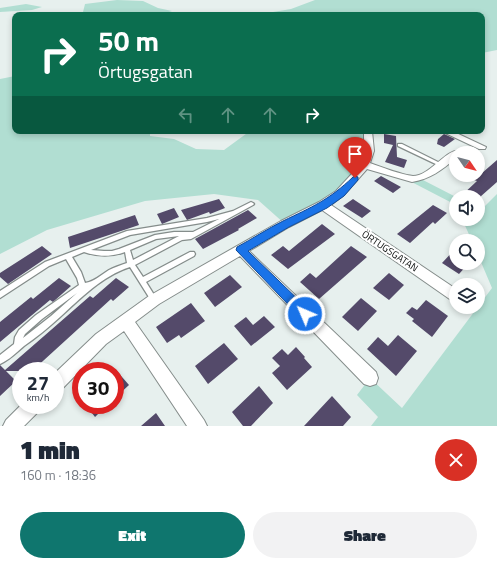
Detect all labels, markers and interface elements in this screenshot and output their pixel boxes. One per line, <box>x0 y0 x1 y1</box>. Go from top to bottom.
text: 50 m <box>98 19 159 62</box>
icon: right <box>32 28 84 80</box>
text: Örtugsgatan <box>98 58 193 85</box>
icon: left <box>175 104 197 126</box>
icon: ahead <box>217 104 239 126</box>
icon: ahead <box>259 104 281 126</box>
icon: right <box>301 104 323 126</box>
pin <box>338 137 372 178</box>
icon: arrive <box>344 143 366 165</box>
north arrow <box>449 146 485 182</box>
map controls <box>449 146 485 314</box>
button: sound <box>449 190 485 226</box>
street label: ÖRTUGSGATAN <box>359 227 421 275</box>
button: search <box>449 234 485 270</box>
button: layers <box>449 278 485 314</box>
position arrow <box>284 293 326 335</box>
speed limit sign: 30 <box>72 362 124 414</box>
text: 27 <box>27 367 49 398</box>
text: km/h <box>27 390 49 405</box>
text: 1 min <box>20 432 80 468</box>
button: close <box>435 439 477 481</box>
text: 160 m · 18:36 <box>20 465 96 485</box>
button: Exit <box>20 512 245 558</box>
button: Share <box>253 512 477 558</box>

